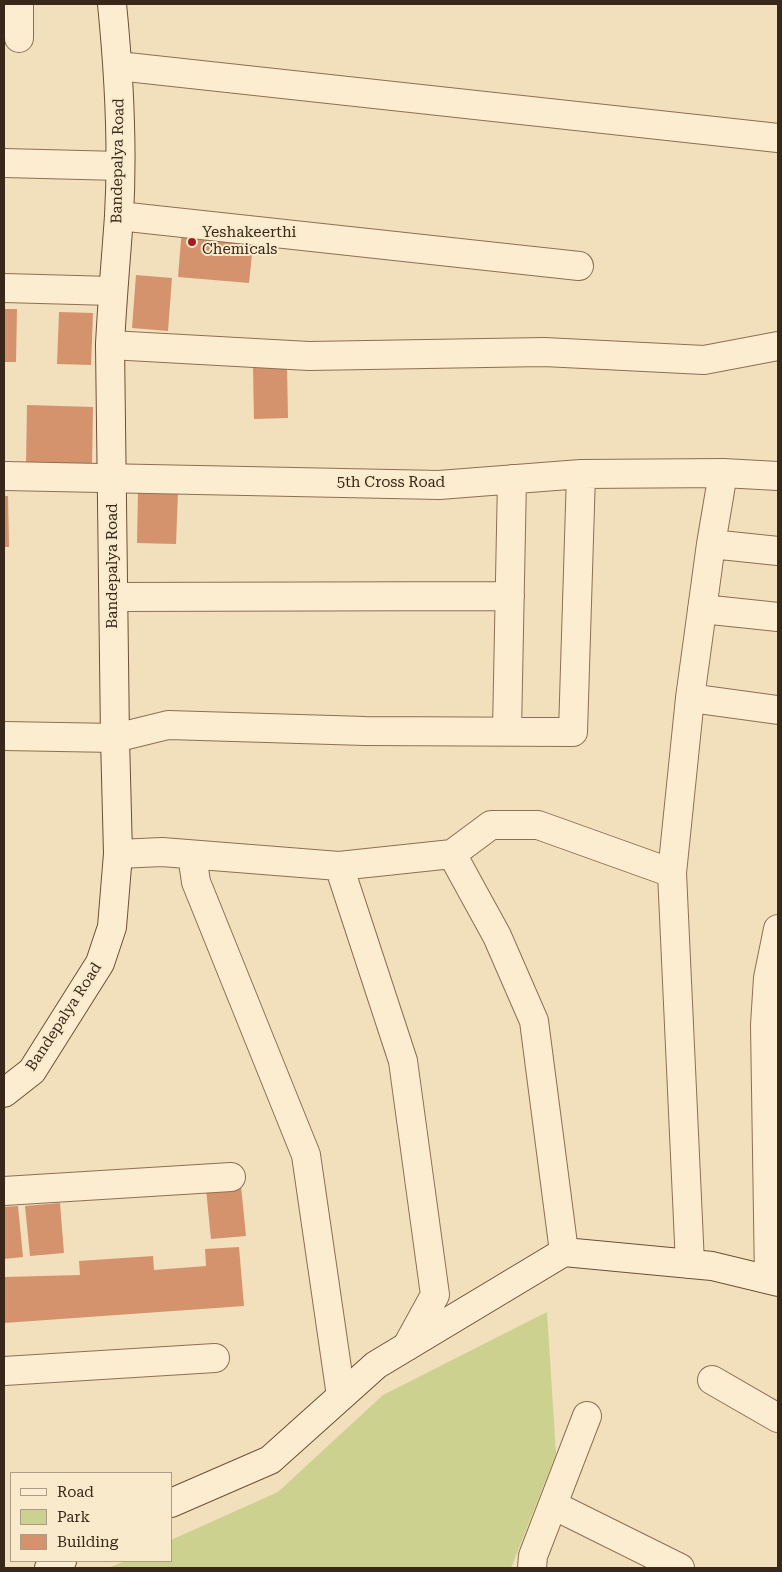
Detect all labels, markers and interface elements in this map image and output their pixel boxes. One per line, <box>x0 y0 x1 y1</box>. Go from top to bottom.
street label: Bandepalya Road <box>108 98 128 224</box>
place label: Yeshakeerthi Chemicals <box>202 224 296 259</box>
marker: Yeshakeerthi Chemicals <box>186 236 198 248</box>
street label: 5th Cross Road <box>337 474 445 492</box>
street label: Bandepalya Road <box>104 503 122 629</box>
street label: Bandepalya Road <box>22 960 106 1074</box>
legend <box>10 1472 172 1562</box>
text: Road <box>57 1483 94 1501</box>
text: Park <box>57 1508 90 1526</box>
text: Building <box>57 1533 118 1551</box>

